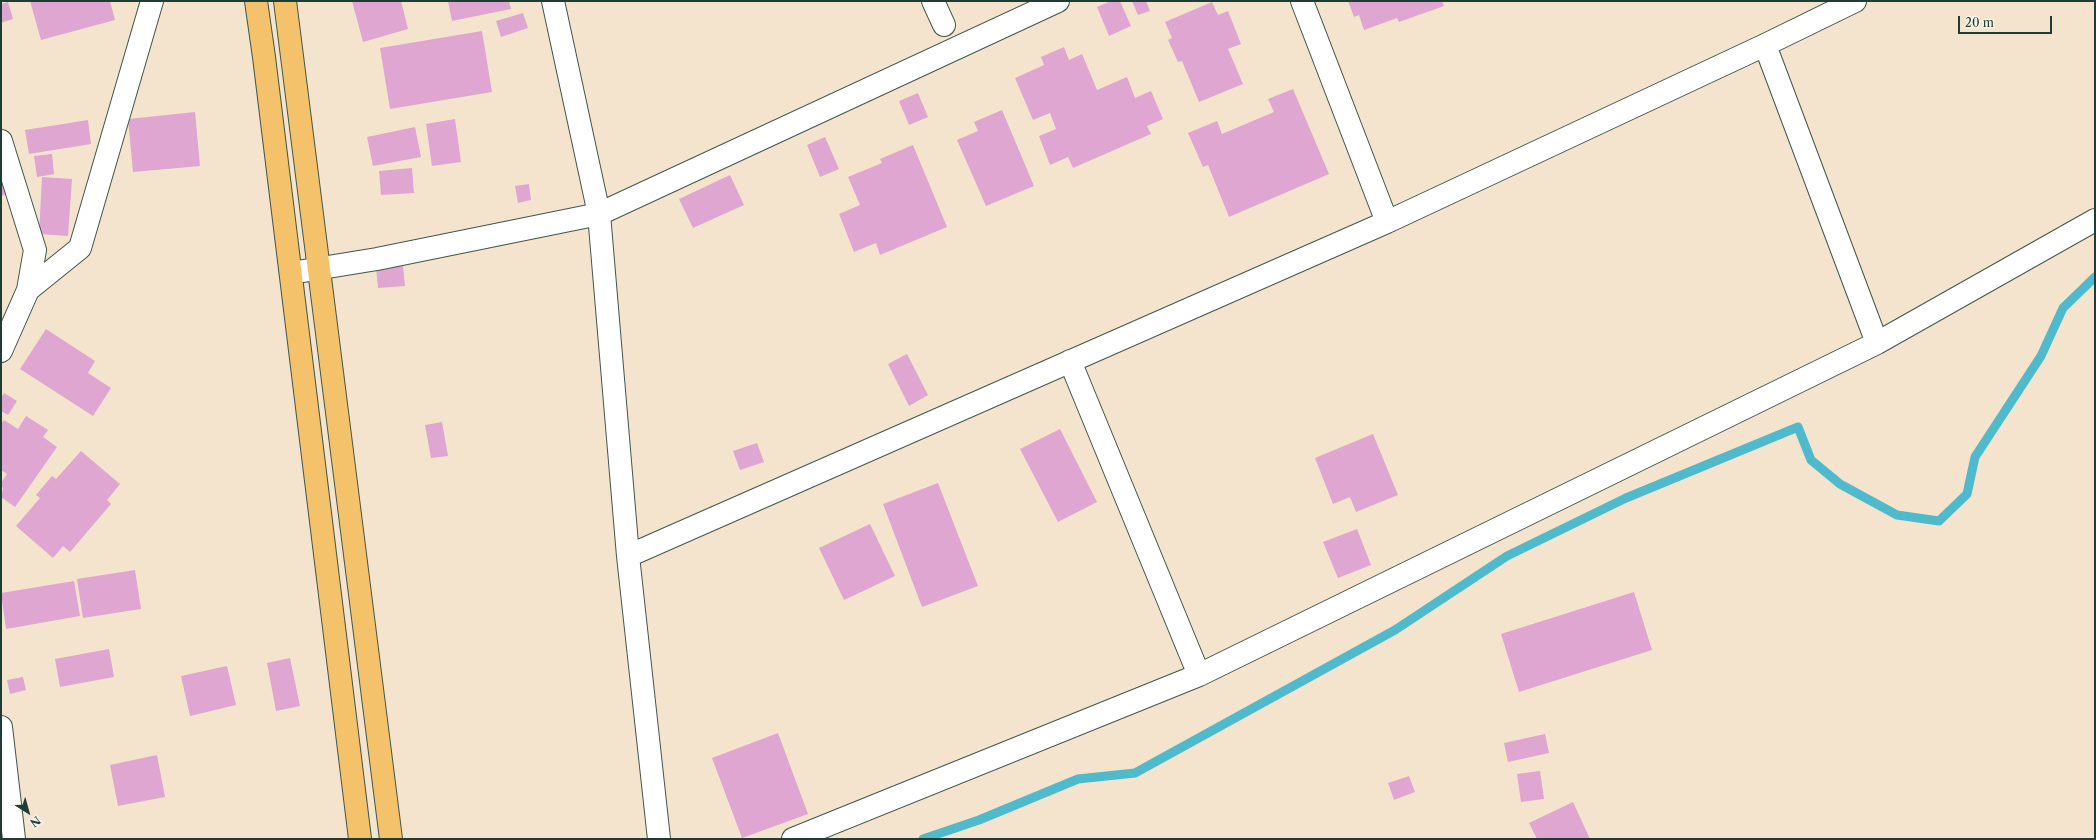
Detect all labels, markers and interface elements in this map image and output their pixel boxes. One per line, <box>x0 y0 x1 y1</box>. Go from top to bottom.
scale bar <box>1960 8 2054 34</box>
text: 20 m <box>1965 15 1994 30</box>
north arrow <box>8 792 48 832</box>
text: N <box>27 813 43 830</box>

